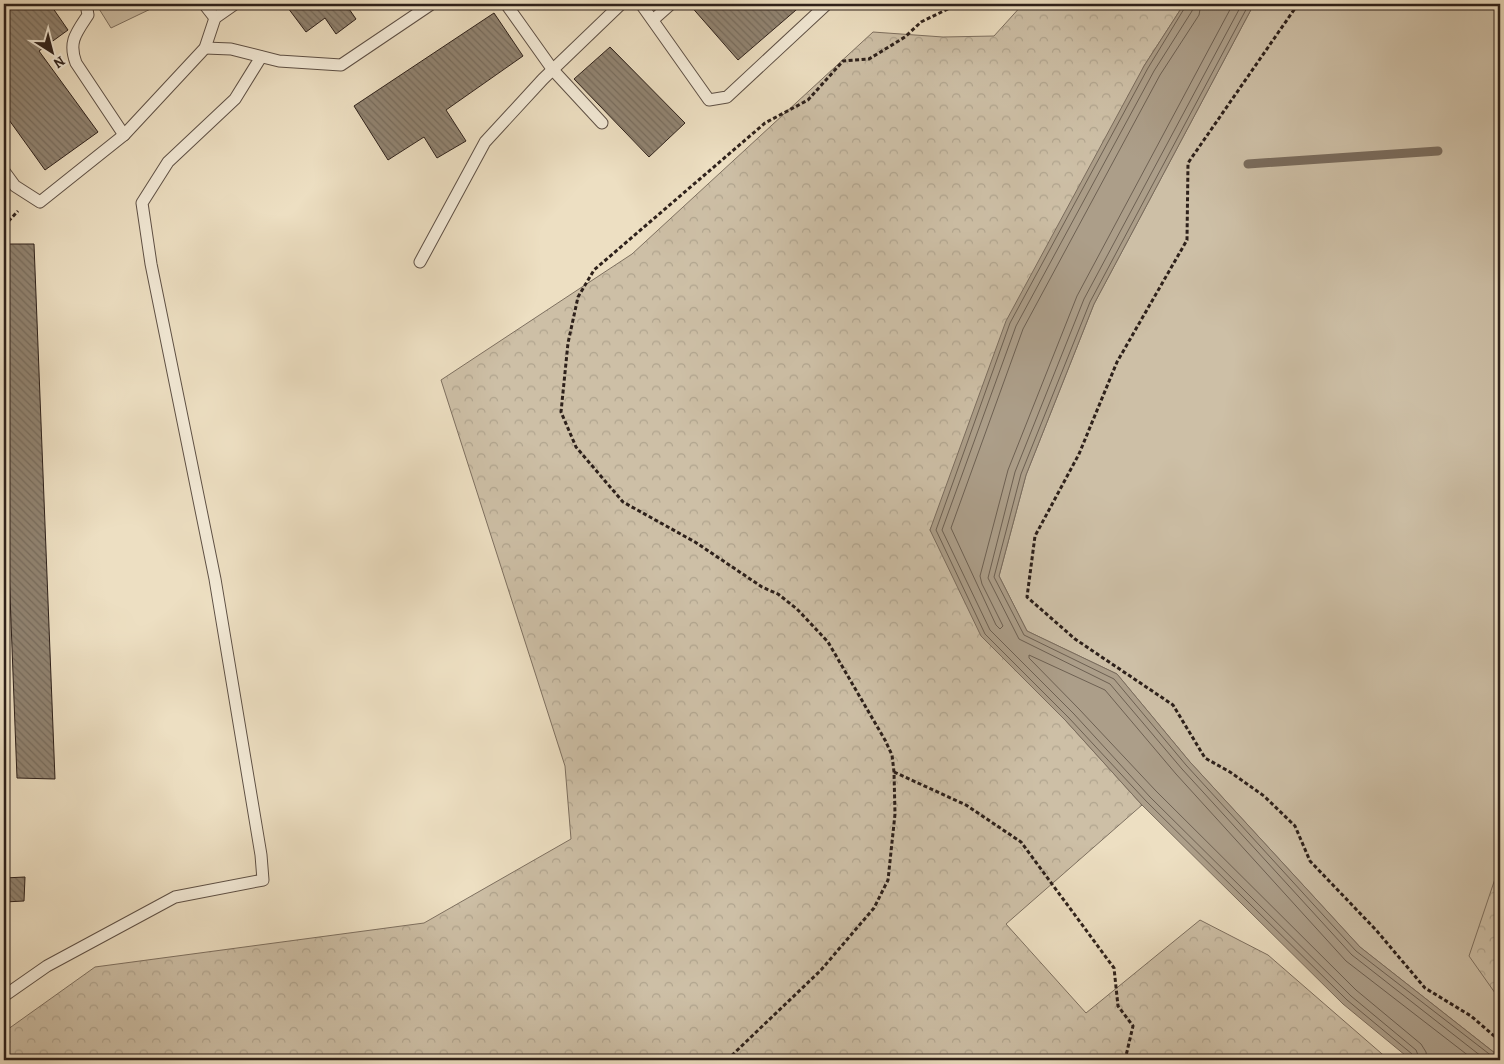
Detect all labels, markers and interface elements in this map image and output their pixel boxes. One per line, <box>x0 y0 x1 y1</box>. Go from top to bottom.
north arrow <box>28 28 78 78</box>
text: N <box>50 51 69 73</box>

